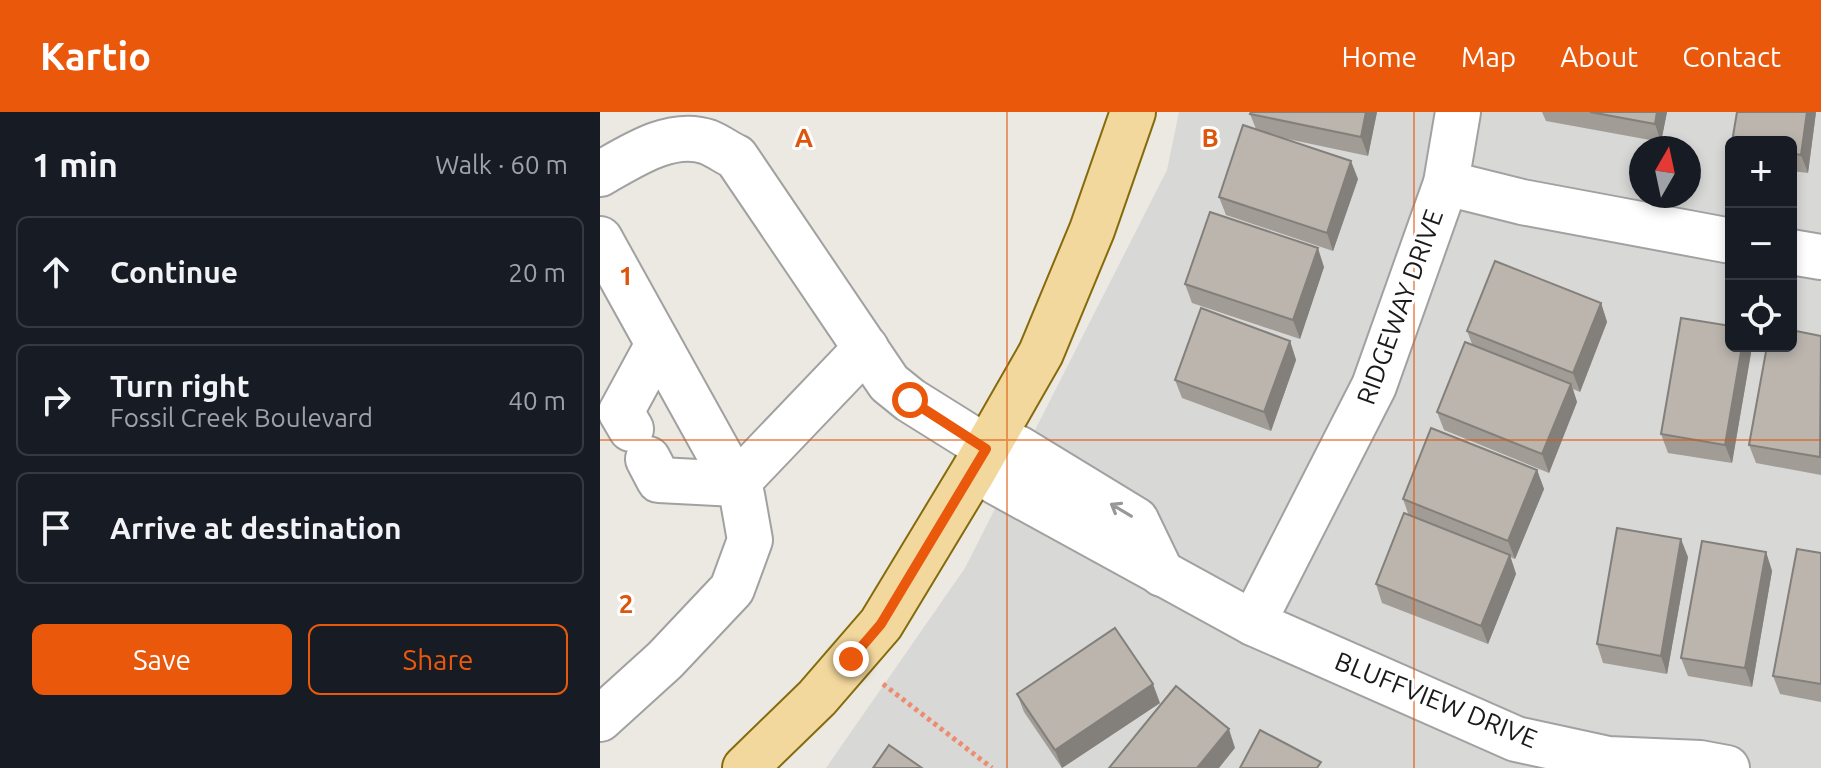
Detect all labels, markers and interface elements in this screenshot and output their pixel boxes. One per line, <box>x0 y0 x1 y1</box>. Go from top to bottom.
text: Kartio <box>40 35 151 77</box>
text: Home <box>1342 41 1417 72</box>
text: Map <box>1461 41 1516 72</box>
text: About <box>1560 41 1638 72</box>
text: Contact <box>1682 41 1781 72</box>
text: A <box>795 123 814 152</box>
text: B <box>1201 123 1219 152</box>
north arrow <box>1629 136 1701 208</box>
map controls <box>1725 136 1797 352</box>
button: + <box>1725 136 1797 208</box>
text: 1 min <box>32 145 118 183</box>
text: Walk · 60 m <box>435 150 568 179</box>
street label: RIDGEWAY DRIVE <box>1351 205 1448 408</box>
button: − <box>1725 208 1797 280</box>
icon: ahead <box>34 250 78 294</box>
text: Continue <box>110 255 238 289</box>
text: 20 m <box>508 258 566 287</box>
text: 1 <box>619 261 633 290</box>
button: locate <box>1725 280 1797 352</box>
text: Turn right <box>110 369 250 403</box>
icon: right <box>34 378 78 422</box>
route start <box>892 382 928 418</box>
text: 40 m <box>508 386 566 415</box>
text: Fossil Creek Boulevard <box>110 403 373 432</box>
one-way arrow <box>1110 502 1133 518</box>
icon: arrive <box>34 506 78 550</box>
text: Arrive at destination <box>110 511 402 545</box>
text: 2 <box>619 589 633 618</box>
button: Save <box>32 624 292 695</box>
button: Share <box>308 624 568 695</box>
route end <box>833 641 869 677</box>
street label: BLUFFVIEW DRIVE <box>1331 646 1541 753</box>

